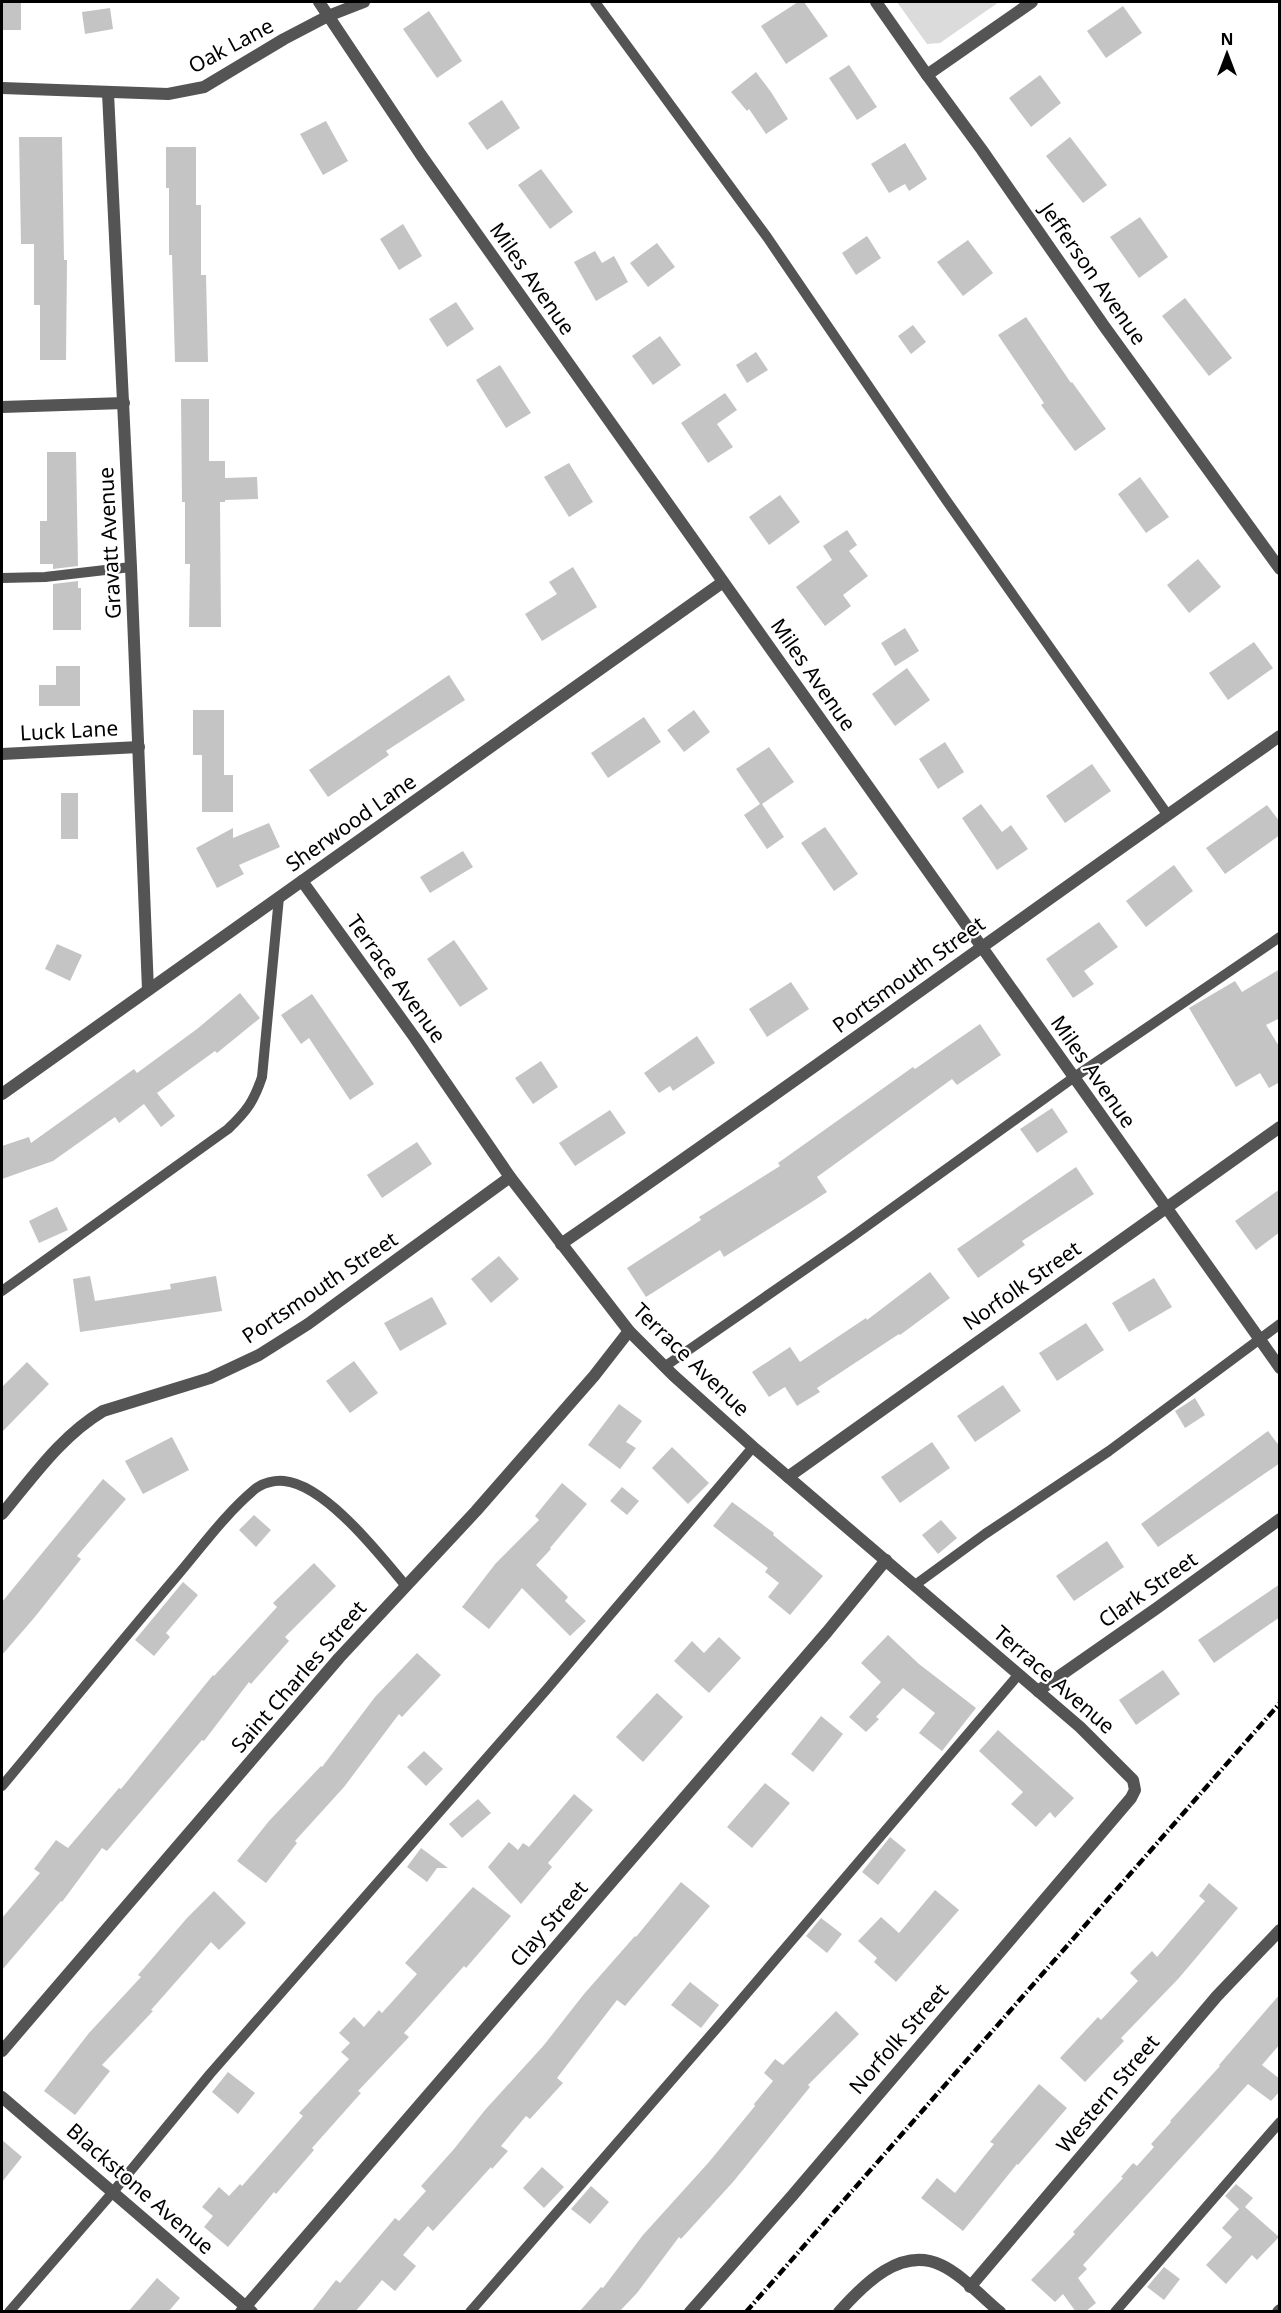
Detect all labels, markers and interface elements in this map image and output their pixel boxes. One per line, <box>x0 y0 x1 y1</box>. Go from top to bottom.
street label: Oak Lane <box>183 11 278 79</box>
north arrow <box>1197 24 1257 84</box>
text: N <box>1220 28 1234 50</box>
street label: Jefferson Avenue <box>1033 195 1153 350</box>
street label: Miles Avenue <box>484 217 582 340</box>
street label: Gravatt Avenue <box>91 466 127 620</box>
street label: Miles Avenue <box>765 613 863 736</box>
street label: Luck Lane <box>19 713 119 747</box>
street label: Sherwood Lane <box>280 767 421 878</box>
street label: Terrace Avenue <box>341 909 453 1048</box>
street label: Portsmouth Street <box>827 909 990 1039</box>
street label: Miles Avenue <box>1045 1010 1143 1133</box>
street label: Portsmouth Street <box>236 1225 403 1350</box>
street label: Norfolk Street <box>957 1234 1086 1336</box>
street label: Terrace Avenue <box>627 1296 756 1422</box>
street label: Clark Street <box>1093 1545 1203 1633</box>
street label: Saint Charles Street <box>224 1594 372 1758</box>
street label: Terrace Avenue <box>988 1619 1121 1740</box>
street label: Clay Street <box>503 1874 594 1972</box>
street label: Norfolk Street <box>842 1977 954 2100</box>
street label: Western Street <box>1050 2028 1165 2158</box>
street label: Blackstone Avenue <box>61 2116 220 2260</box>

